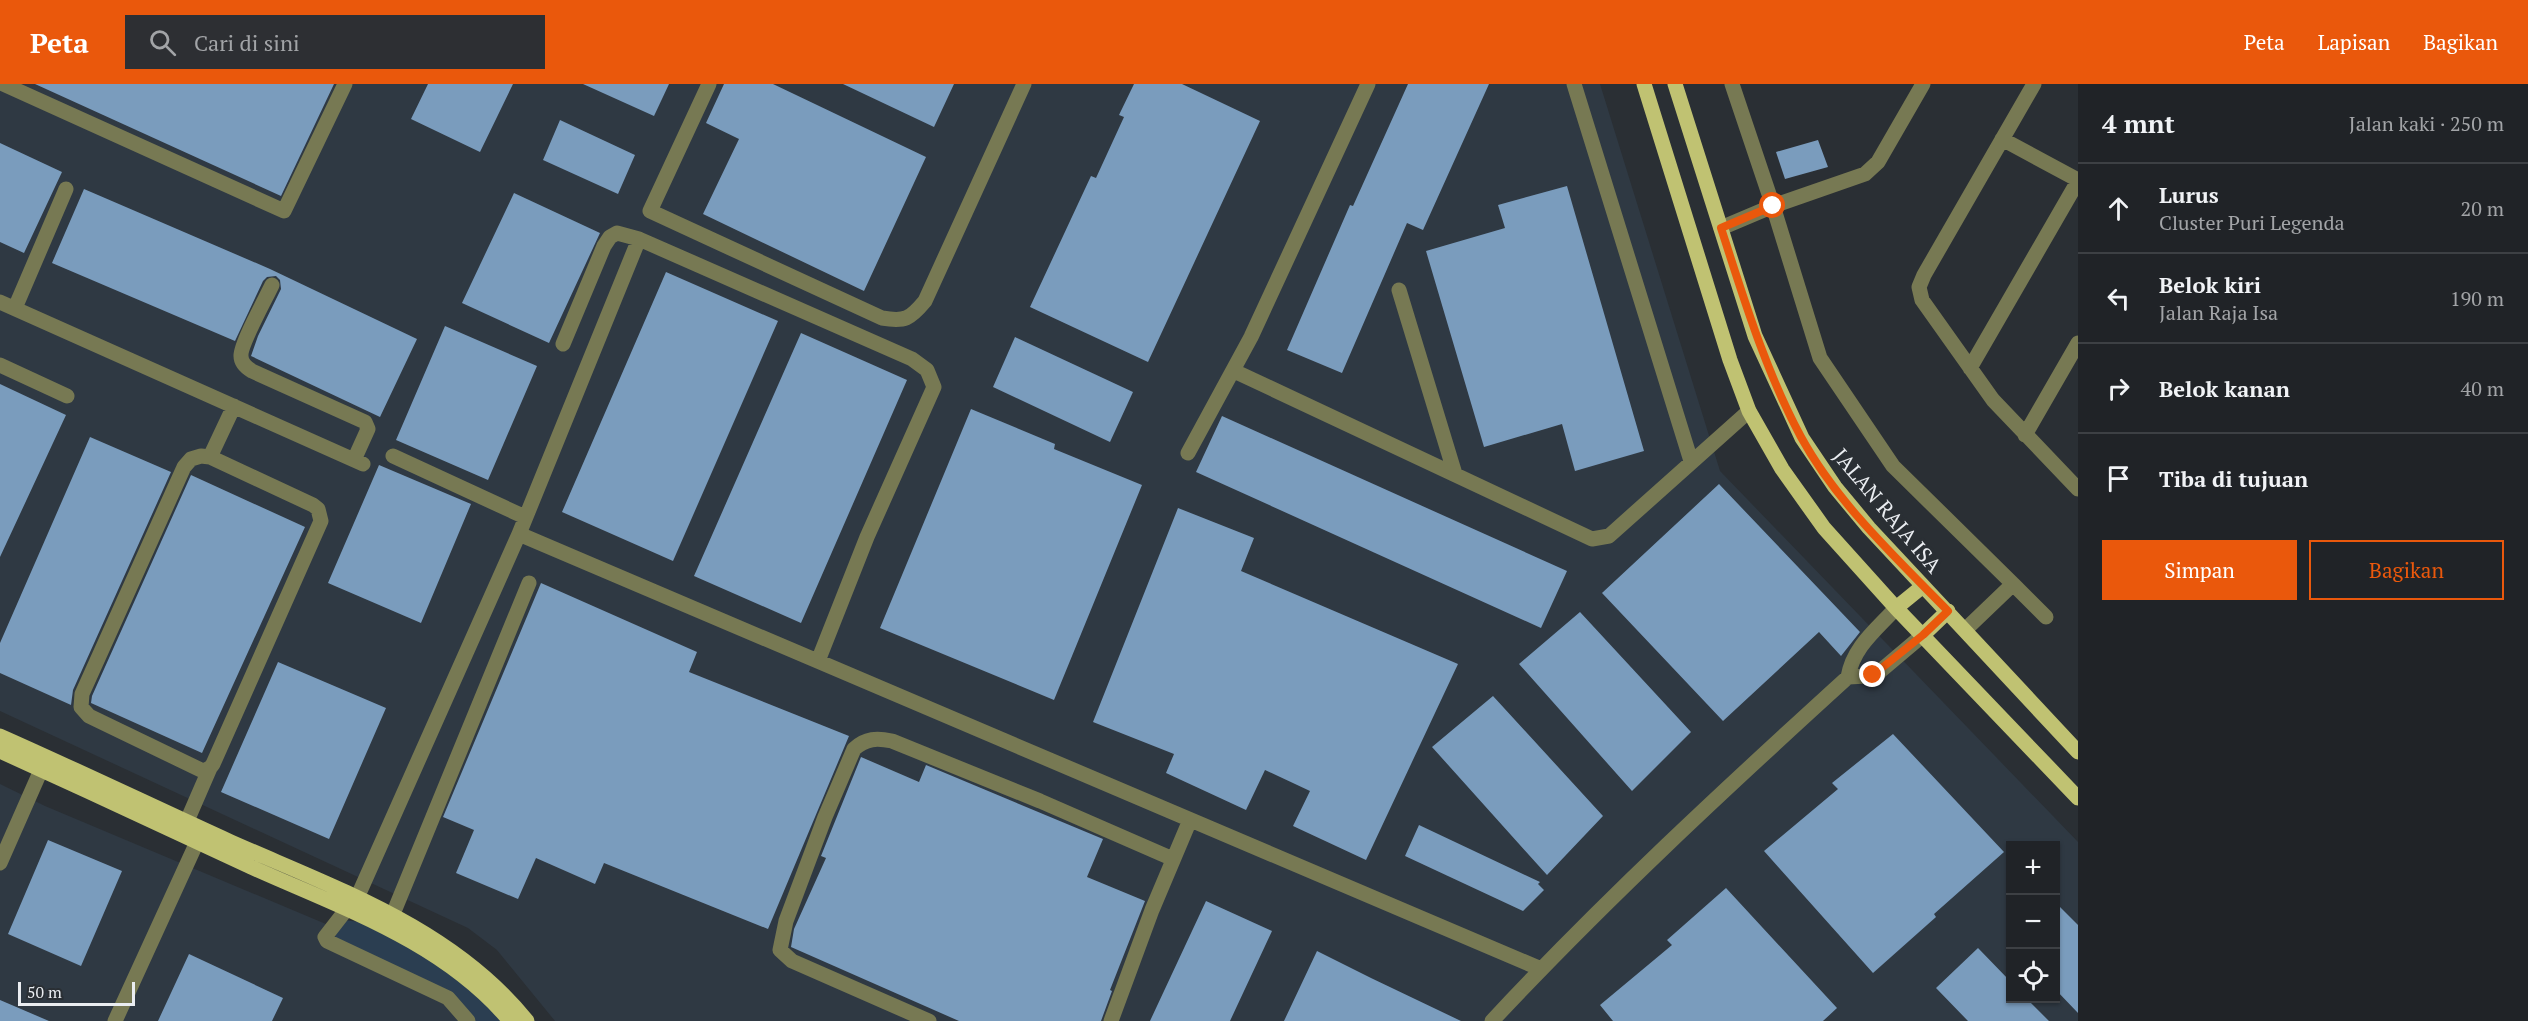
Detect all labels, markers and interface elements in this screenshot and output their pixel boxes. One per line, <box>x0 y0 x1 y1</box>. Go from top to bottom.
search box <box>125 15 545 69</box>
text: Peta <box>30 24 89 61</box>
icon: search <box>146 26 179 59</box>
text: Cari di sini <box>194 28 300 57</box>
text: Peta <box>2244 28 2285 56</box>
text: Lapisan <box>2318 28 2390 56</box>
text: Bagikan <box>2423 28 2498 56</box>
text: 4 mnt <box>2102 106 2175 140</box>
text: Jalan kaki · 250 m <box>2349 110 2504 137</box>
text: Lurus <box>2159 180 2219 209</box>
route start <box>1759 192 1785 218</box>
icon: ahead <box>2102 192 2135 225</box>
text: 20 m <box>2461 195 2504 222</box>
text: Cluster Puri Legenda <box>2159 209 2345 236</box>
text: Belok kiri <box>2159 270 2261 299</box>
icon: left <box>2102 282 2135 315</box>
text: 190 m <box>2450 285 2504 312</box>
text: Jalan Raja Isa <box>2159 299 2278 326</box>
icon: right <box>2102 372 2135 405</box>
text: Belok kanan <box>2159 374 2290 403</box>
text: 40 m <box>2461 375 2504 402</box>
street label: JALAN RAJA ISA <box>1827 442 1949 579</box>
icon: arrive <box>2102 462 2135 495</box>
text: Tiba di tujuan <box>2159 464 2308 493</box>
button: Simpan <box>2102 540 2297 600</box>
button: Bagikan <box>2309 540 2504 600</box>
route end <box>1859 661 1885 687</box>
map controls <box>2006 841 2060 1003</box>
button: + <box>2006 841 2060 895</box>
button: − <box>2006 895 2060 949</box>
button: locate <box>2006 949 2060 1003</box>
scale bar <box>18 979 135 1006</box>
text: 50 m <box>27 981 62 1003</box>

